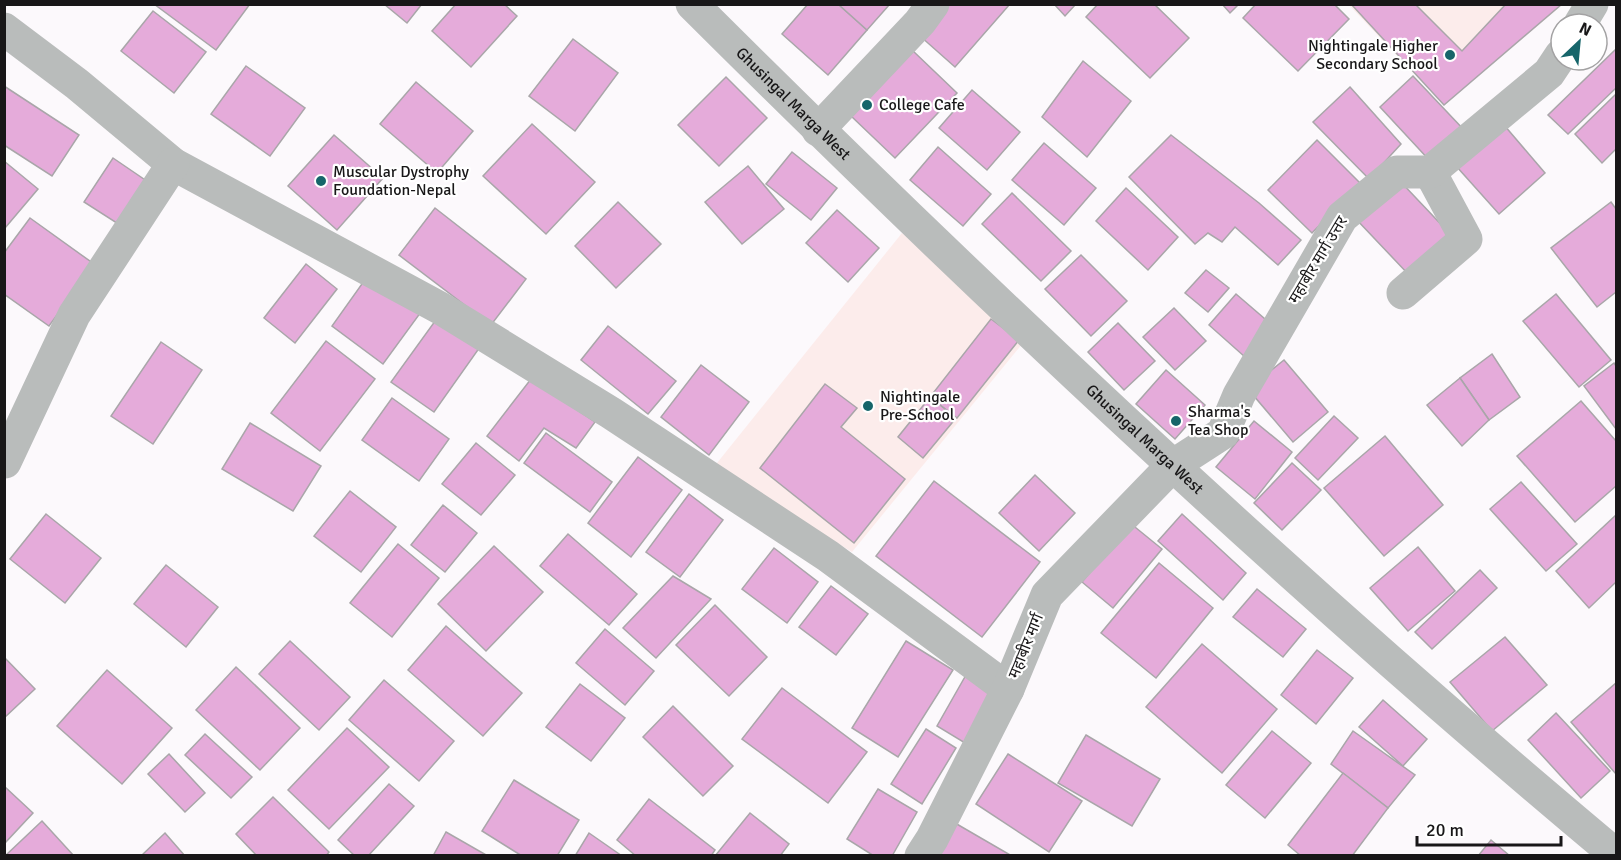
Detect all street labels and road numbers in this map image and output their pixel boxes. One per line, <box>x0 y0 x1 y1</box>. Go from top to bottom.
street label: Ghusingal Marga West <box>731 43 855 165</box>
street label: महाबीर मार्ग उत्तर <box>1284 212 1352 307</box>
street label: Ghusingal Marga West <box>1082 380 1208 499</box>
street label: महाबीर मार्ग <box>1004 610 1048 681</box>

